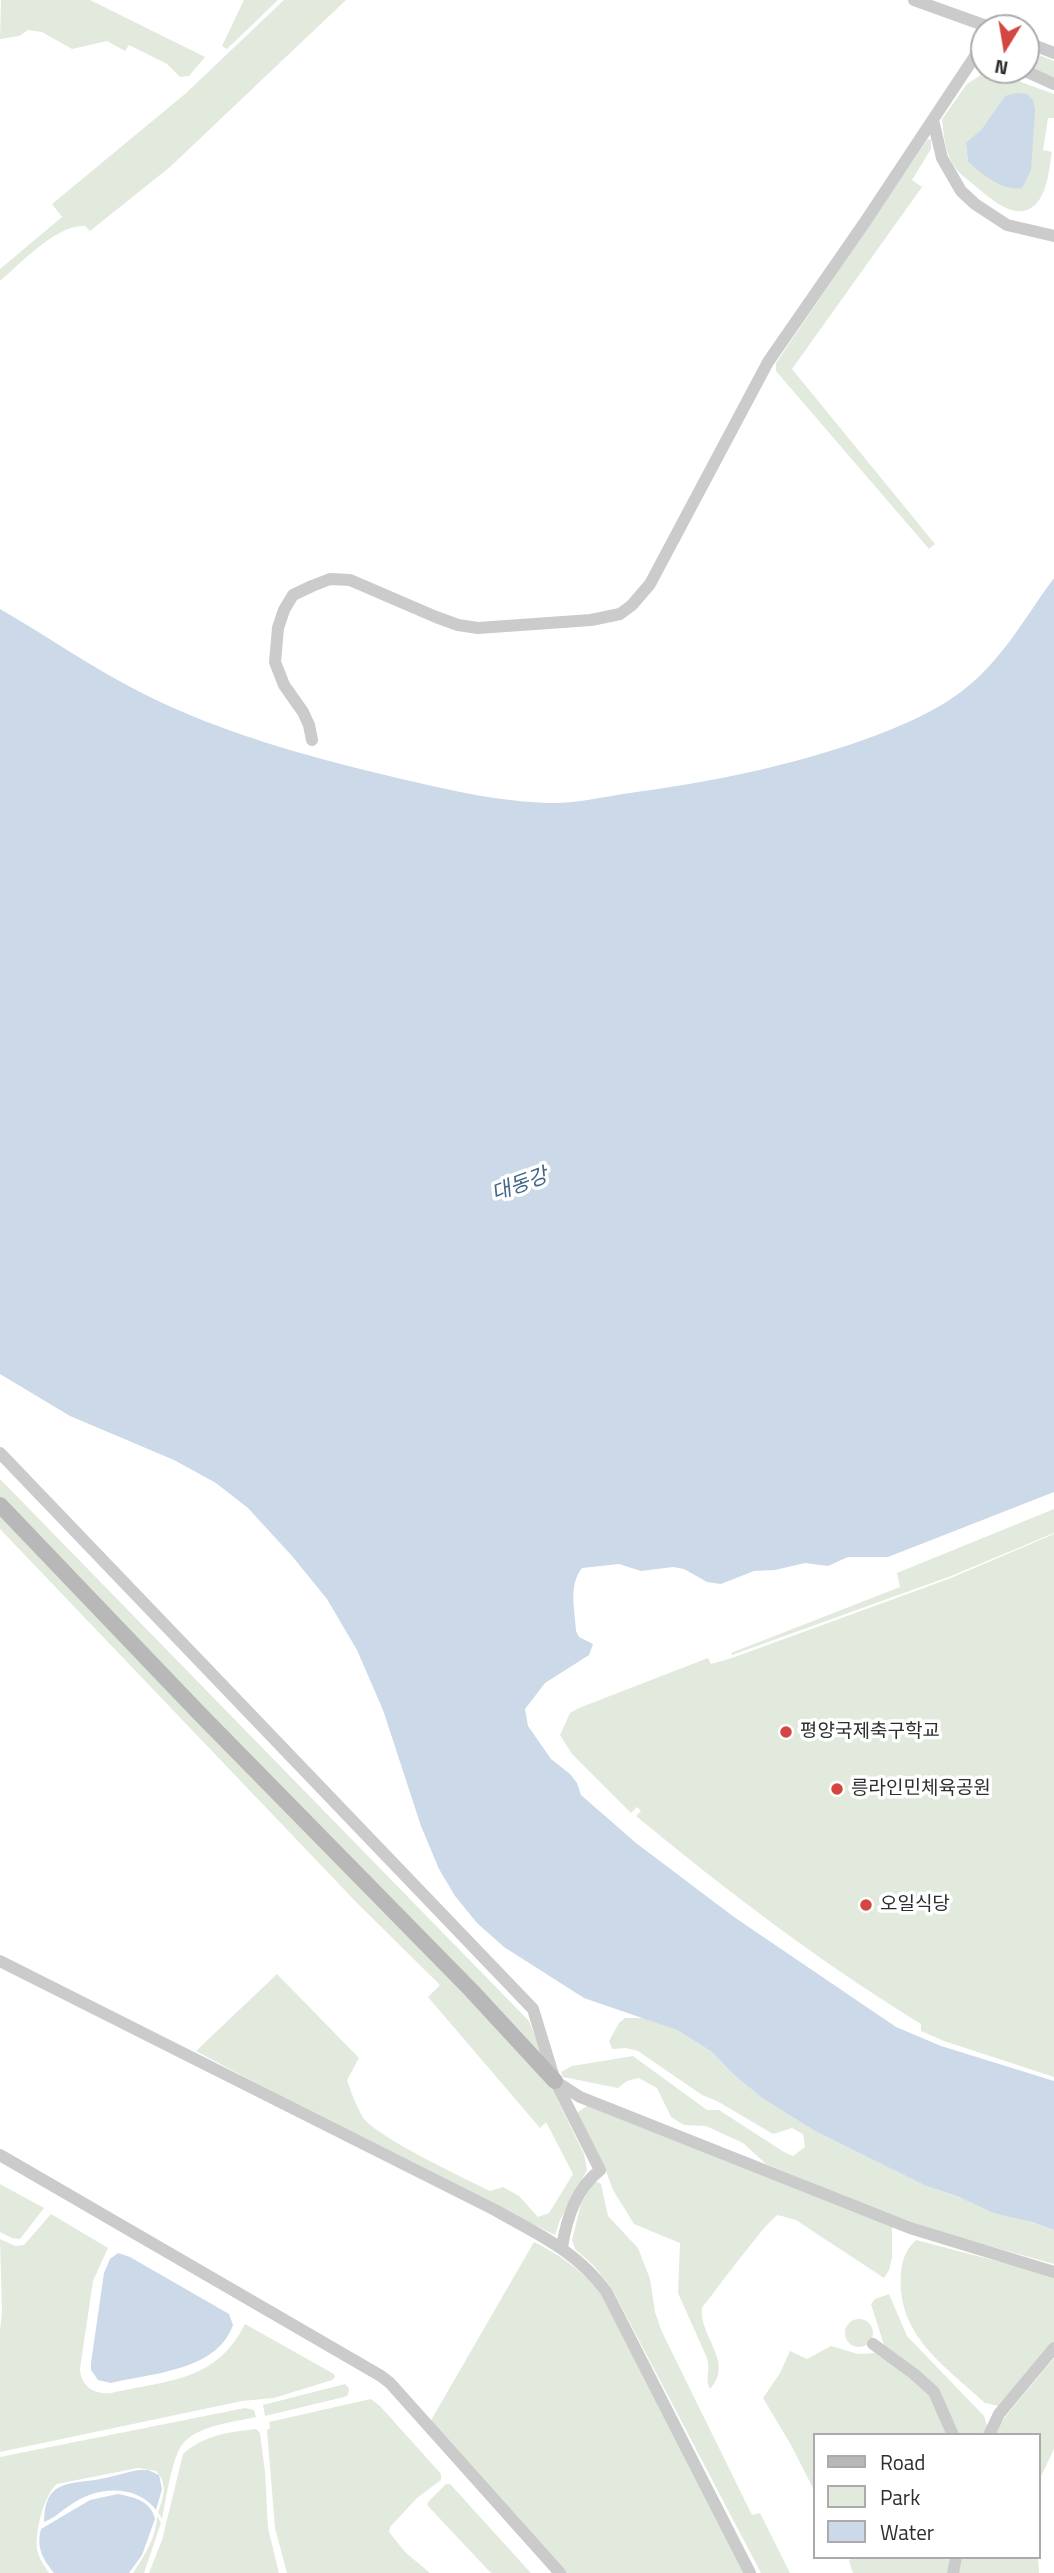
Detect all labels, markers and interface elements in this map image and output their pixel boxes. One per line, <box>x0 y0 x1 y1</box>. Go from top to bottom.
north arrow <box>970 14 1040 84</box>
text: N <box>992 53 1011 84</box>
water label: 대동강 <box>488 1164 552 1208</box>
place label: 평양국제축구학교 <box>800 1721 940 1743</box>
marker: 평양국제축구학교 <box>778 1724 794 1740</box>
place label: 릉라인민체육공원 <box>851 1778 991 1800</box>
marker: 릉라인민체육공원 <box>829 1781 845 1797</box>
place label: 오일식당 <box>880 1894 950 1916</box>
marker: 오일식당 <box>858 1897 874 1913</box>
legend <box>813 2433 1040 2559</box>
text: Road <box>880 2446 925 2478</box>
text: Park <box>880 2481 920 2513</box>
text: Water <box>880 2516 934 2548</box>

